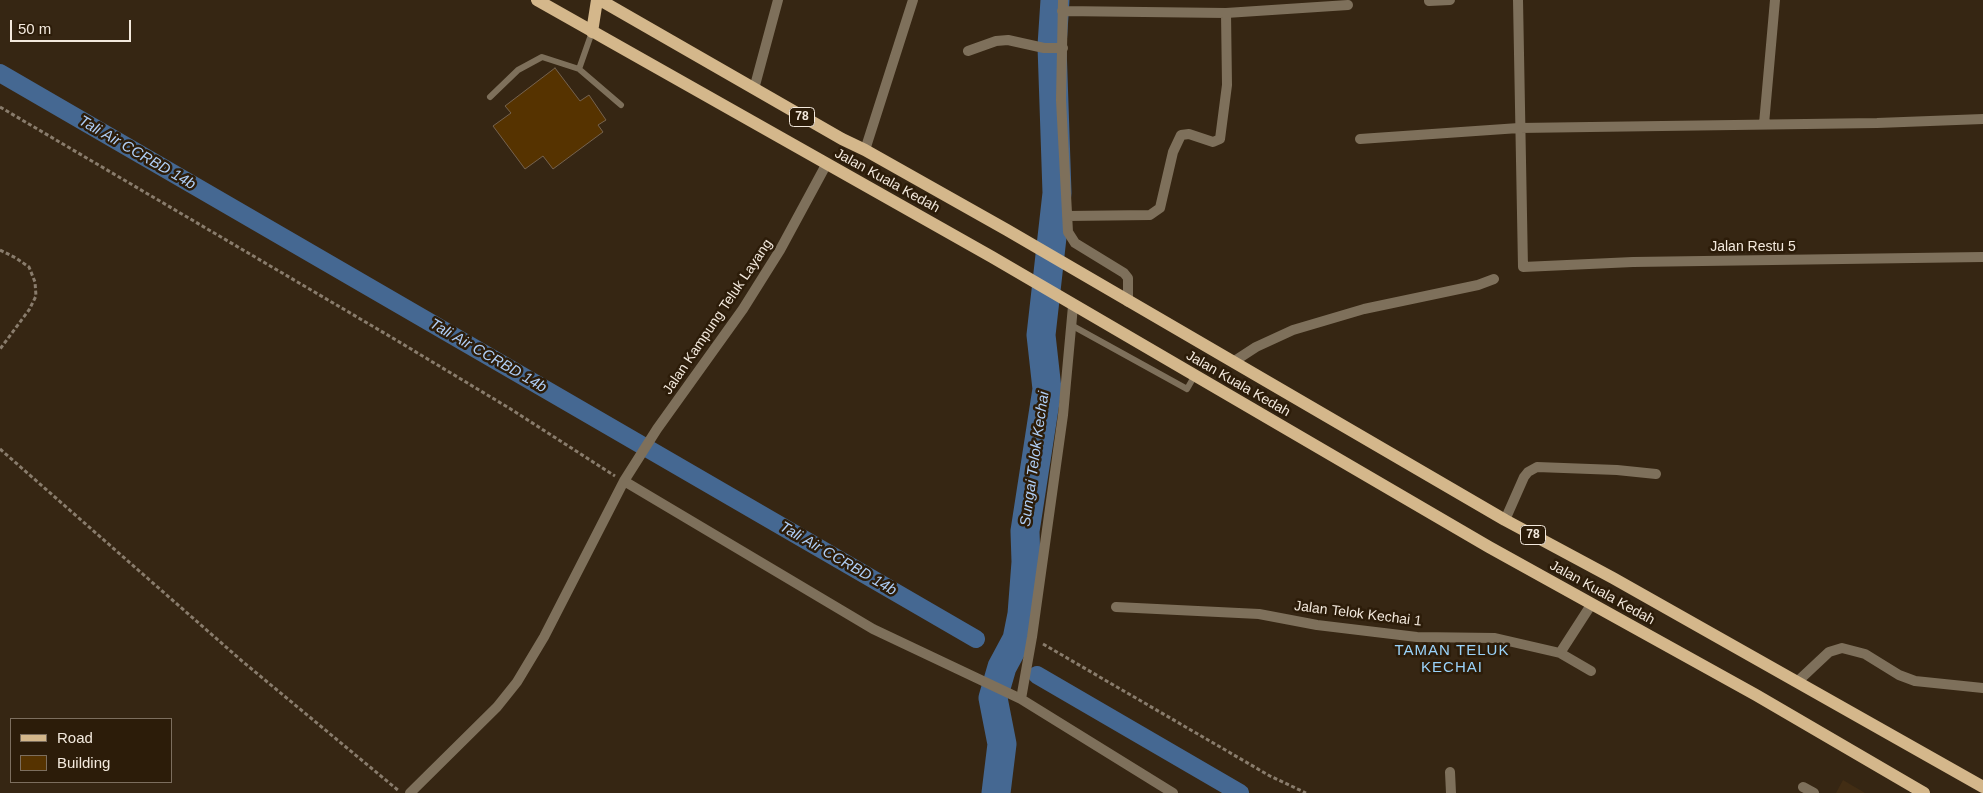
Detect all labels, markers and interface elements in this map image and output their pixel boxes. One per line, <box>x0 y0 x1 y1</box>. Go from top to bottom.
scale bar <box>12 10 134 42</box>
text: 50 m <box>18 20 51 37</box>
road number: 78 <box>790 108 814 126</box>
water label: Tali Air CCRBD 14b <box>75 112 199 194</box>
street label: Jalan Kuala Kedah <box>832 145 942 217</box>
street label: Jalan Kampung Teluk Layang <box>660 236 776 398</box>
street label: Jalan Restu 5 <box>1710 239 1796 255</box>
water label: Tali Air CCRBD 14b <box>426 315 550 397</box>
street label: Jalan Kuala Kedah <box>1183 347 1293 421</box>
water label: Sungai Telok Kechai <box>1017 390 1053 528</box>
water label: Tali Air CCRBD 14b <box>776 518 900 600</box>
road number: 78 <box>1520 526 1546 544</box>
street label: Jalan Kuala Kedah <box>1547 557 1657 629</box>
street label: Jalan Telok Kechai 1 <box>1293 598 1423 630</box>
district label: TAMAN TELUK KECHAI <box>1393 642 1511 677</box>
legend <box>10 718 172 783</box>
text: Road <box>57 729 93 746</box>
text: Building <box>57 754 110 771</box>

